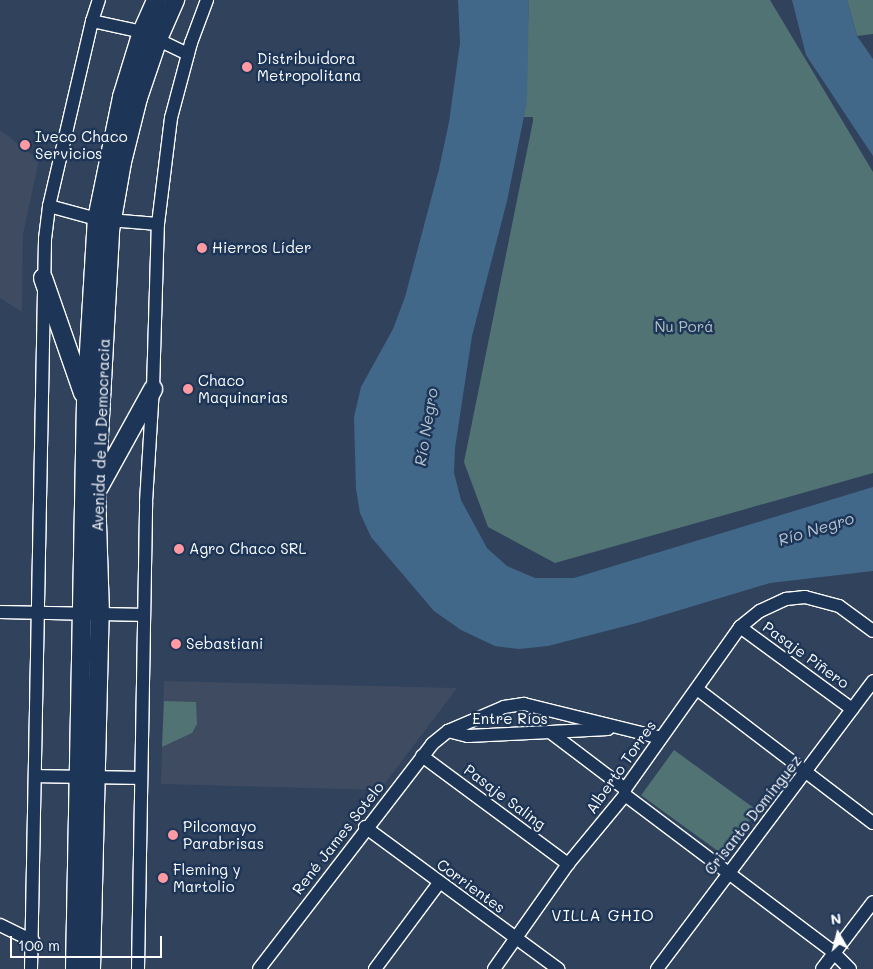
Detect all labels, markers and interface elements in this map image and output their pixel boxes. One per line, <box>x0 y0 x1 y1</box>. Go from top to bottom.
place label: Distribuidora Metropolitana <box>257 49 361 84</box>
marker: Distribuidora Metropolitana <box>241 61 253 73</box>
place label: Iveco Chaco Servicios <box>35 127 128 162</box>
marker: Iveco Chaco Servicios <box>19 139 31 151</box>
place label: Hierros Líder <box>212 239 312 257</box>
marker: Hierros Líder <box>196 242 208 254</box>
park label: Ñu Porá <box>654 318 714 336</box>
street label: Avenida de la Democracia <box>89 338 113 532</box>
place label: Chaco Maquinarias <box>198 371 288 406</box>
marker: Chaco Maquinarias <box>182 383 194 395</box>
water label: Río Negro <box>410 387 442 467</box>
water label: Río Negro <box>776 508 856 550</box>
place label: Agro Chaco SRL <box>189 540 306 558</box>
marker: Agro Chaco SRL <box>173 543 185 555</box>
street label: Pasaje Piñero <box>759 618 853 692</box>
place label: Sebastiani <box>186 635 263 653</box>
marker: Sebastiani <box>170 638 182 650</box>
street label: Entre Ríos <box>472 710 548 728</box>
street label: Alberto Torres <box>582 717 660 817</box>
street label: Crisanto Domínguez <box>701 752 805 878</box>
street label: Pasaje Saling <box>461 760 549 834</box>
street label: René James Sotelo <box>288 778 388 898</box>
place label: Pilcomayo Parabrisas <box>183 817 264 852</box>
marker: Pilcomayo Parabrisas <box>167 829 179 841</box>
street label: Corrientes <box>433 855 509 917</box>
place label: Fleming y Martolio <box>173 860 241 895</box>
marker: Fleming y Martolio <box>157 872 169 884</box>
district label: VILLA GHIO <box>550 905 656 925</box>
north arrow <box>813 909 863 959</box>
text: N <box>829 909 842 929</box>
scale bar <box>12 926 165 958</box>
text: 100 m <box>18 935 60 955</box>

